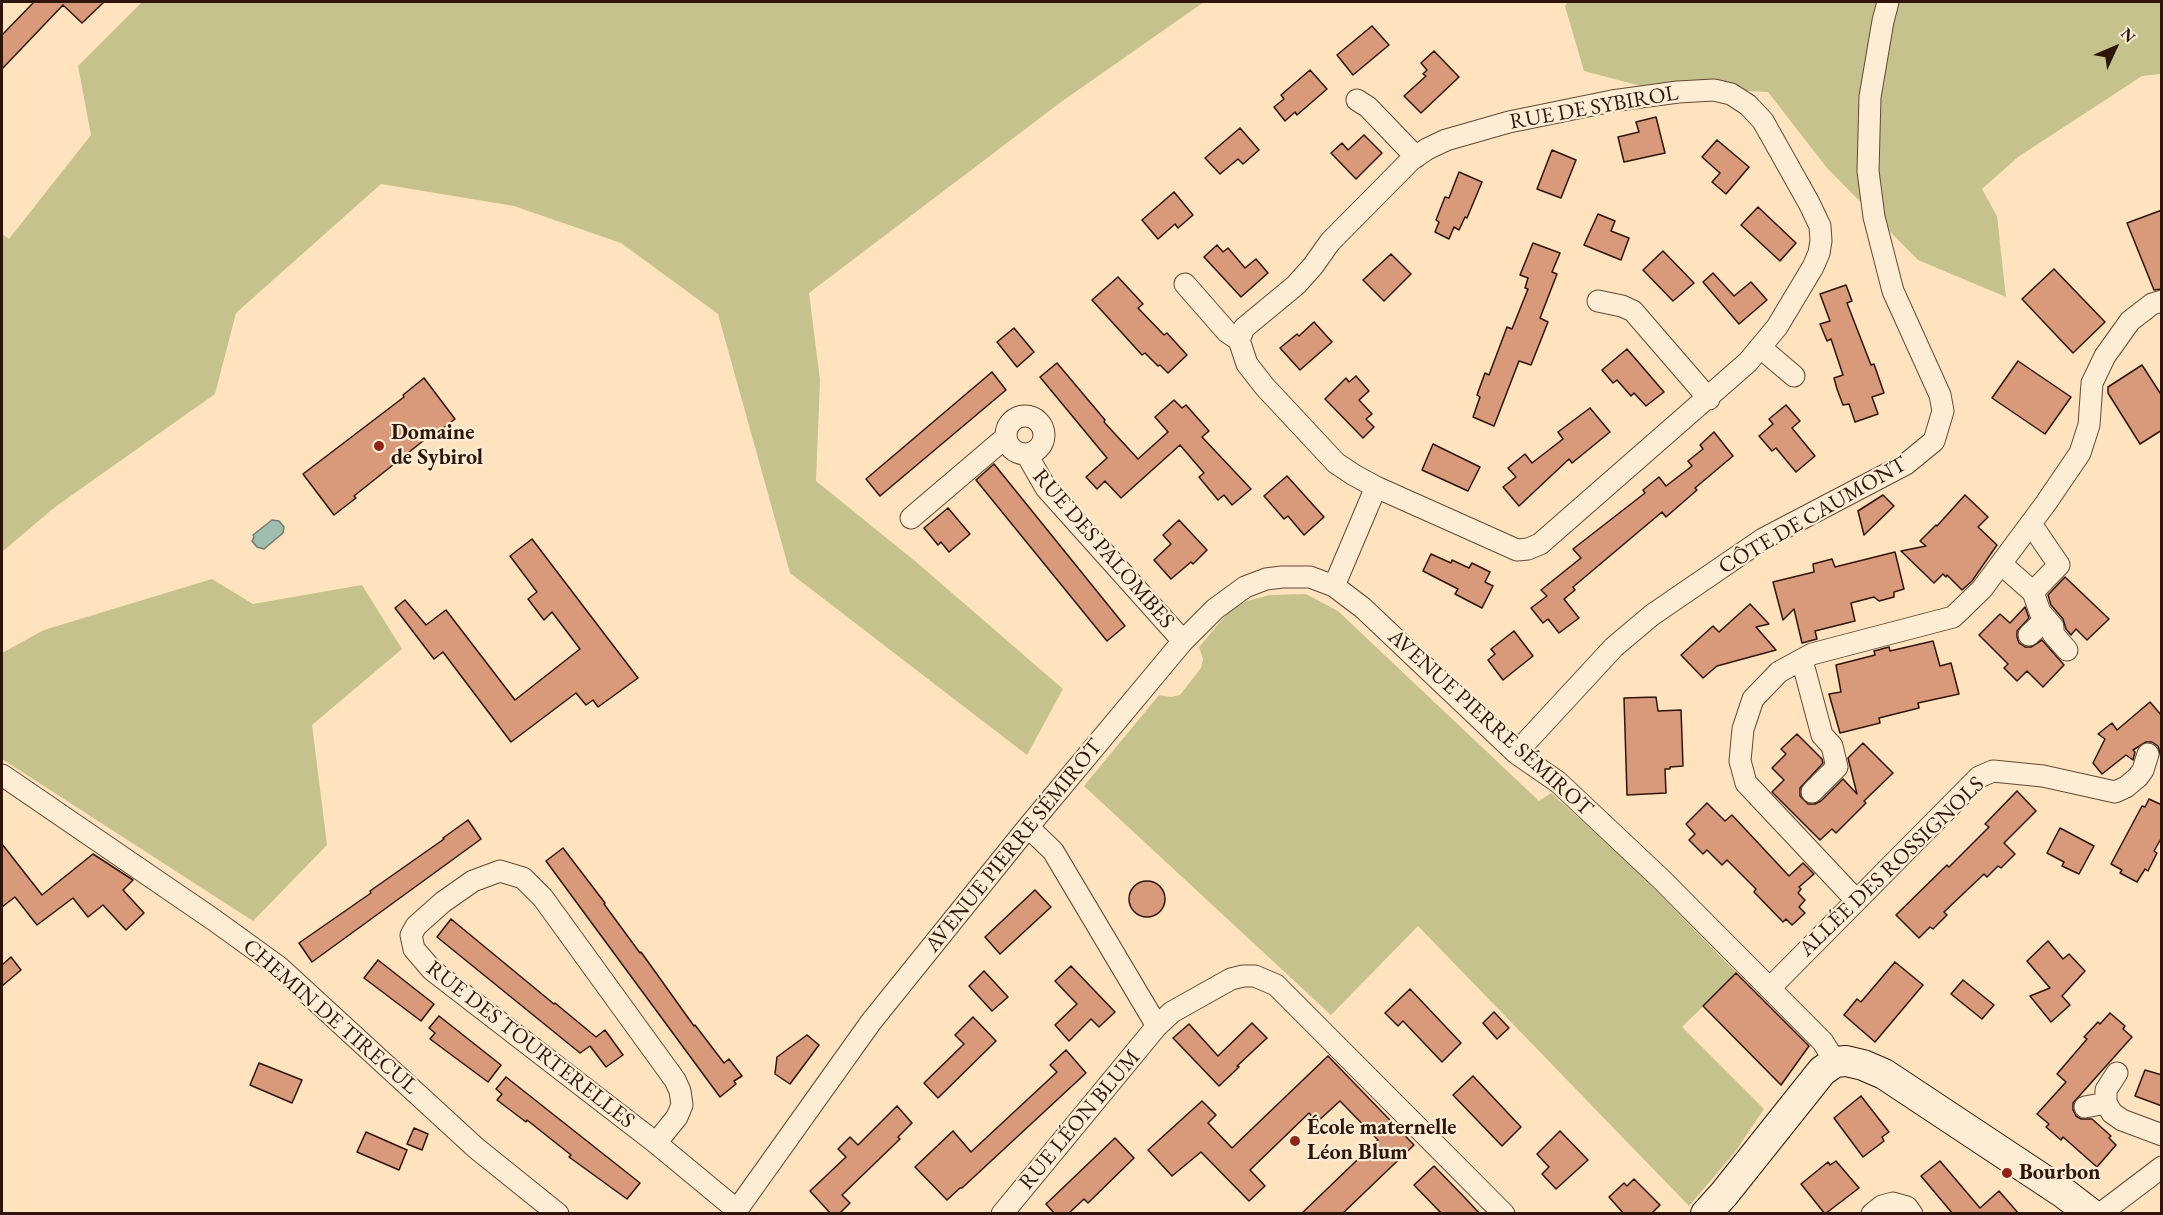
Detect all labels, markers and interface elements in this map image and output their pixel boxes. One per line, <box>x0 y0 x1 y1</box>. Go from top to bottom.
north arrow <box>2085 18 2145 78</box>
text: N <box>2116 23 2140 47</box>
street label: RUE DE SYBIROL <box>1508 80 1680 136</box>
place label: Domaine de Sybirol <box>391 420 483 472</box>
marker: Domaine de Sybirol <box>372 439 386 453</box>
street label: CÔTE DE CAUMONT <box>1714 451 1912 581</box>
street label: RUE DES PALOMBES <box>1027 464 1179 634</box>
street label: AVENUE PIERRE SÉMIROT <box>1382 624 1598 822</box>
street label: AVENUE PIERRE SÉMIROT <box>920 734 1108 958</box>
street label: ALLÉE DES ROSSIGNOLS <box>1794 772 1990 962</box>
street label: CHEMIN DE TIRECUL <box>237 934 423 1100</box>
street label: RUE DES TOURTERELLES <box>421 956 639 1134</box>
street label: RUE LÉON BLUM <box>1014 1045 1146 1195</box>
place label: École maternelle Léon Blum <box>1307 1115 1456 1166</box>
marker: École maternelle Léon Blum <box>1288 1134 1302 1148</box>
place label: Bourbon <box>2019 1160 2101 1186</box>
marker: Bourbon <box>2000 1166 2014 1180</box>

